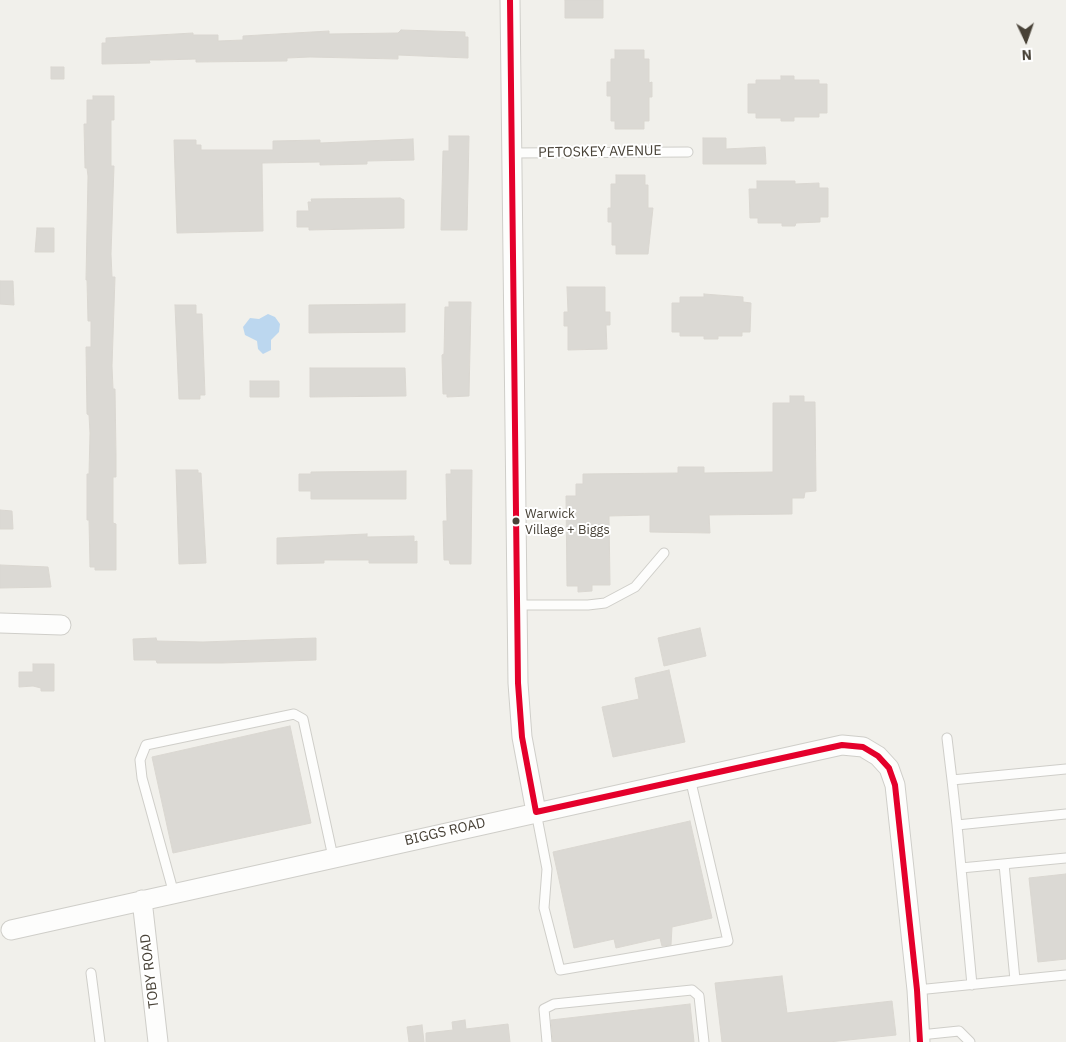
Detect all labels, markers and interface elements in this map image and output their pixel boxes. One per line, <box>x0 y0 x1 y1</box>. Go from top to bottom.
north arrow <box>1001 15 1051 65</box>
text: N <box>1021 46 1032 64</box>
street label: PETOSKEY AVENUE <box>538 143 662 161</box>
place label: Warwick Village + Biggs <box>525 506 610 537</box>
marker: Warwick Village + Biggs <box>511 516 521 526</box>
street label: BIGGS ROAD <box>403 815 487 849</box>
street label: TOBY ROAD <box>137 933 163 1009</box>

